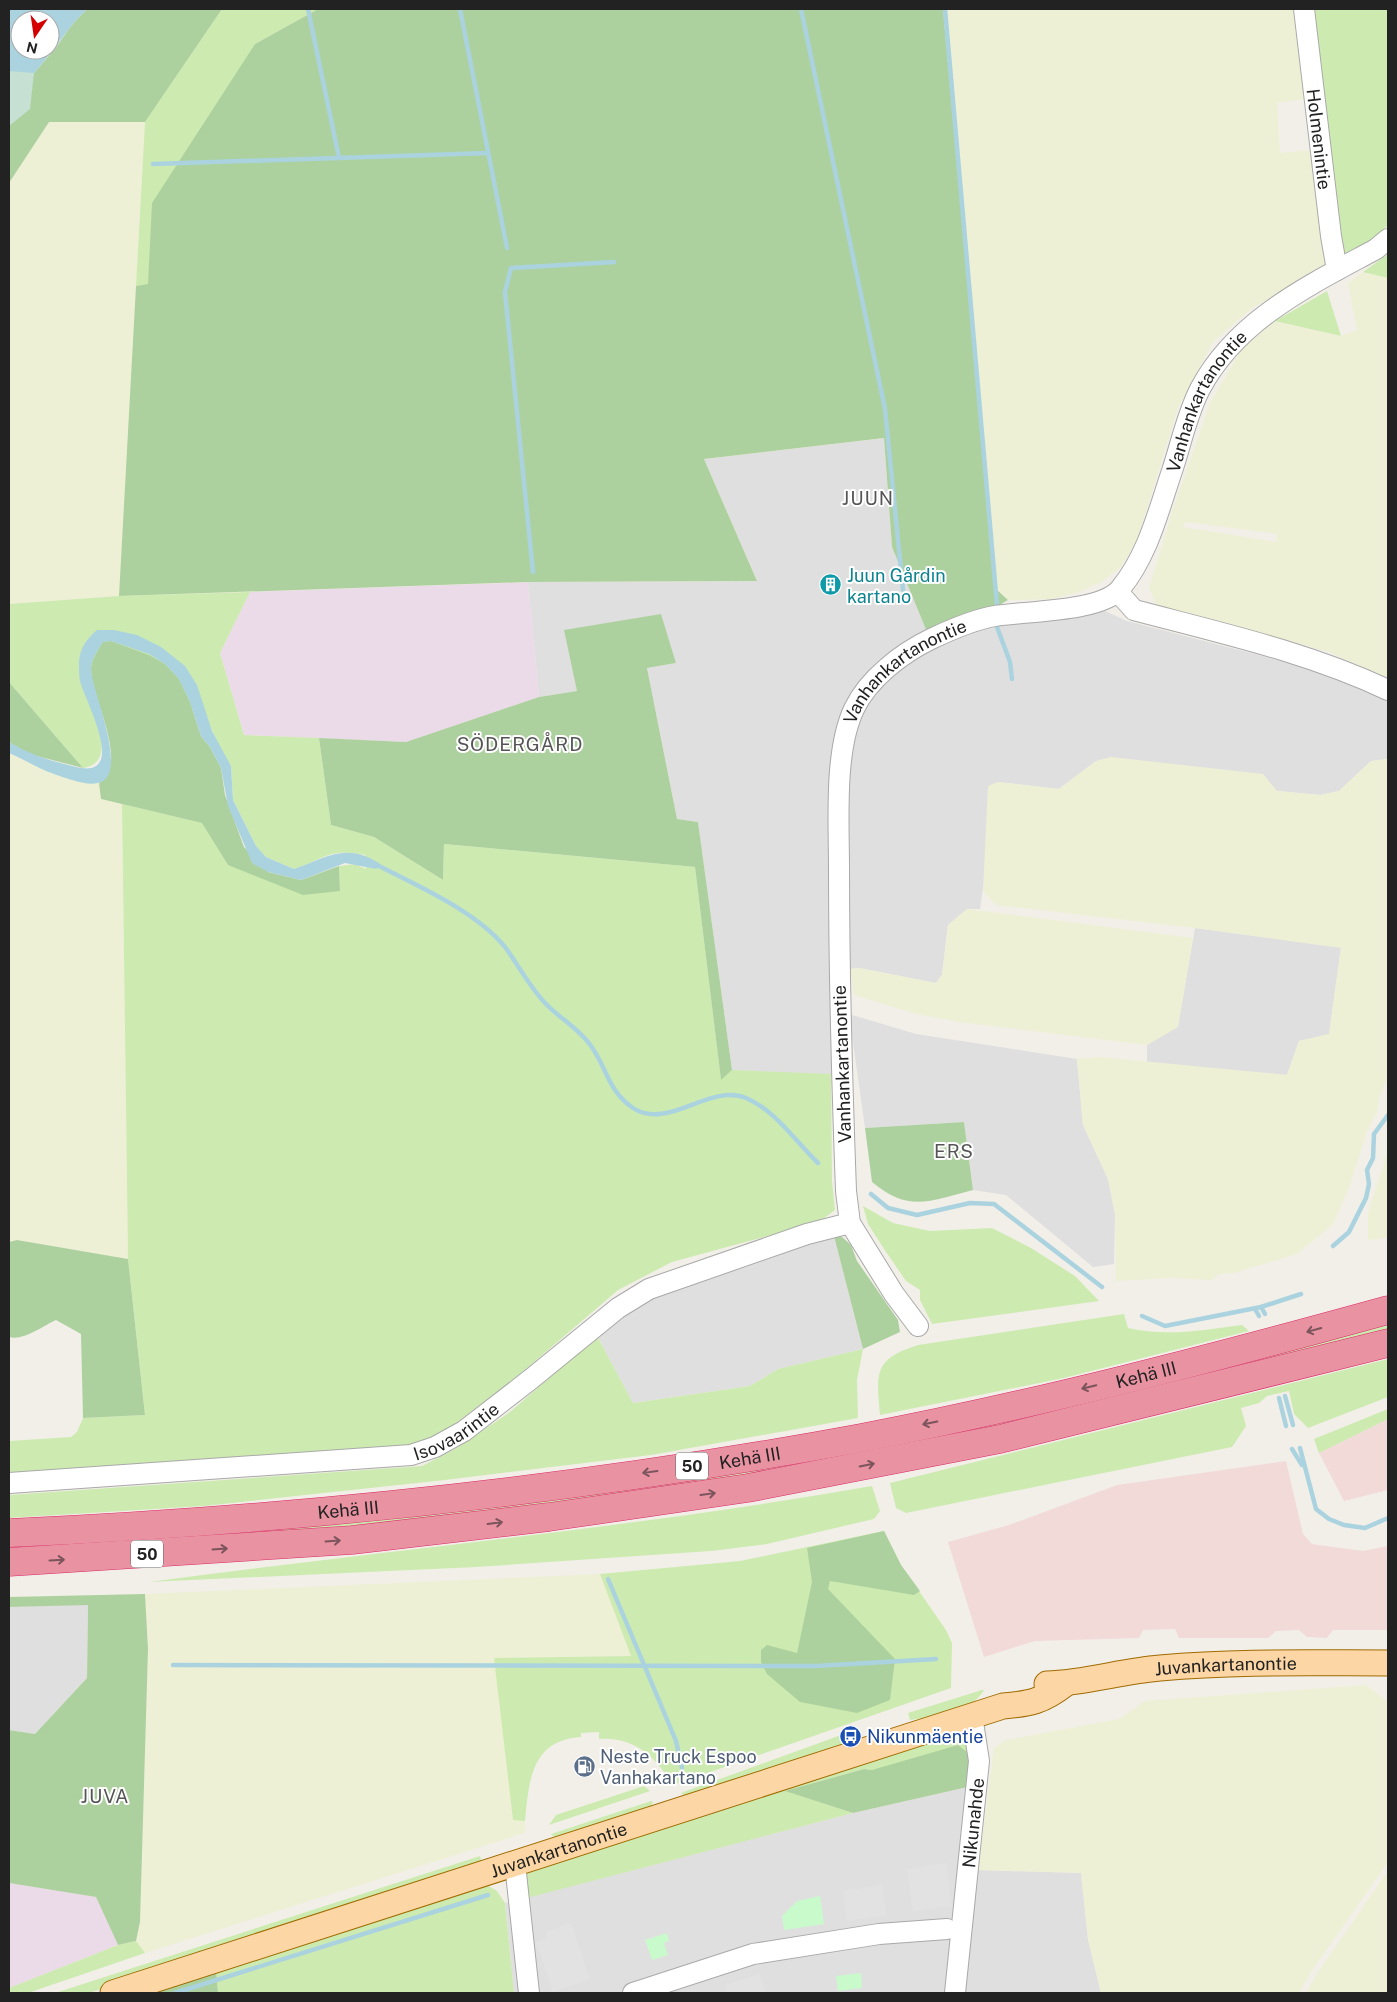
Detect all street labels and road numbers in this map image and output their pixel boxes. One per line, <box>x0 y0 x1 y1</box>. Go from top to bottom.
street label: Holmenintie <box>1303 87 1336 191</box>
street label: Vanhankartanontie <box>1162 326 1251 475</box>
street label: Vanhankartanontie <box>839 615 969 726</box>
street label: Vanhankartanontie <box>829 985 855 1143</box>
street label: Kehä III <box>1113 1356 1179 1392</box>
street label: Isovaarintie <box>410 1398 503 1464</box>
street label: Kehä III <box>717 1442 782 1473</box>
road number: 50 <box>676 1452 708 1480</box>
street label: Kehä III <box>316 1496 380 1523</box>
road number: 50 <box>131 1540 163 1568</box>
street label: Juvankartanontie <box>1154 1652 1297 1679</box>
street label: Nikunahde <box>958 1777 988 1869</box>
street label: Juvankartanontie <box>487 1818 629 1881</box>

